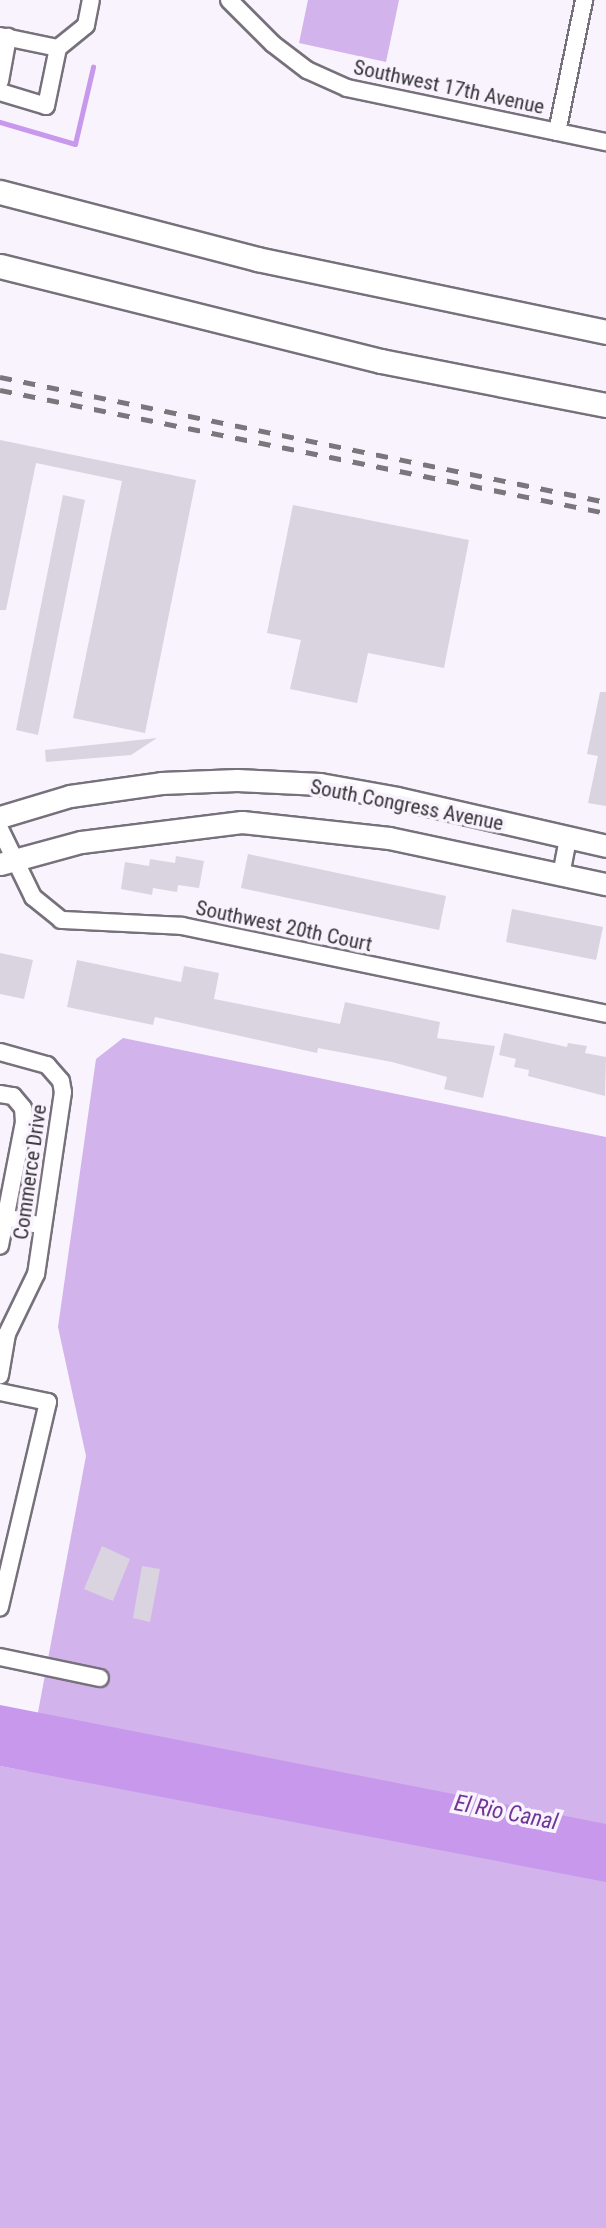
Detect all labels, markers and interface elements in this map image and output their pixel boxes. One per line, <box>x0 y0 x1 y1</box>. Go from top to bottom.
street label: Southwest 17th Avenue <box>351 54 547 120</box>
street label: South Congress Avenue <box>308 774 506 836</box>
street label: Southwest 20th Court <box>194 895 374 957</box>
street label: Commerce Drive <box>8 1103 52 1241</box>
water label: El Rio Canal <box>452 1789 560 1837</box>

